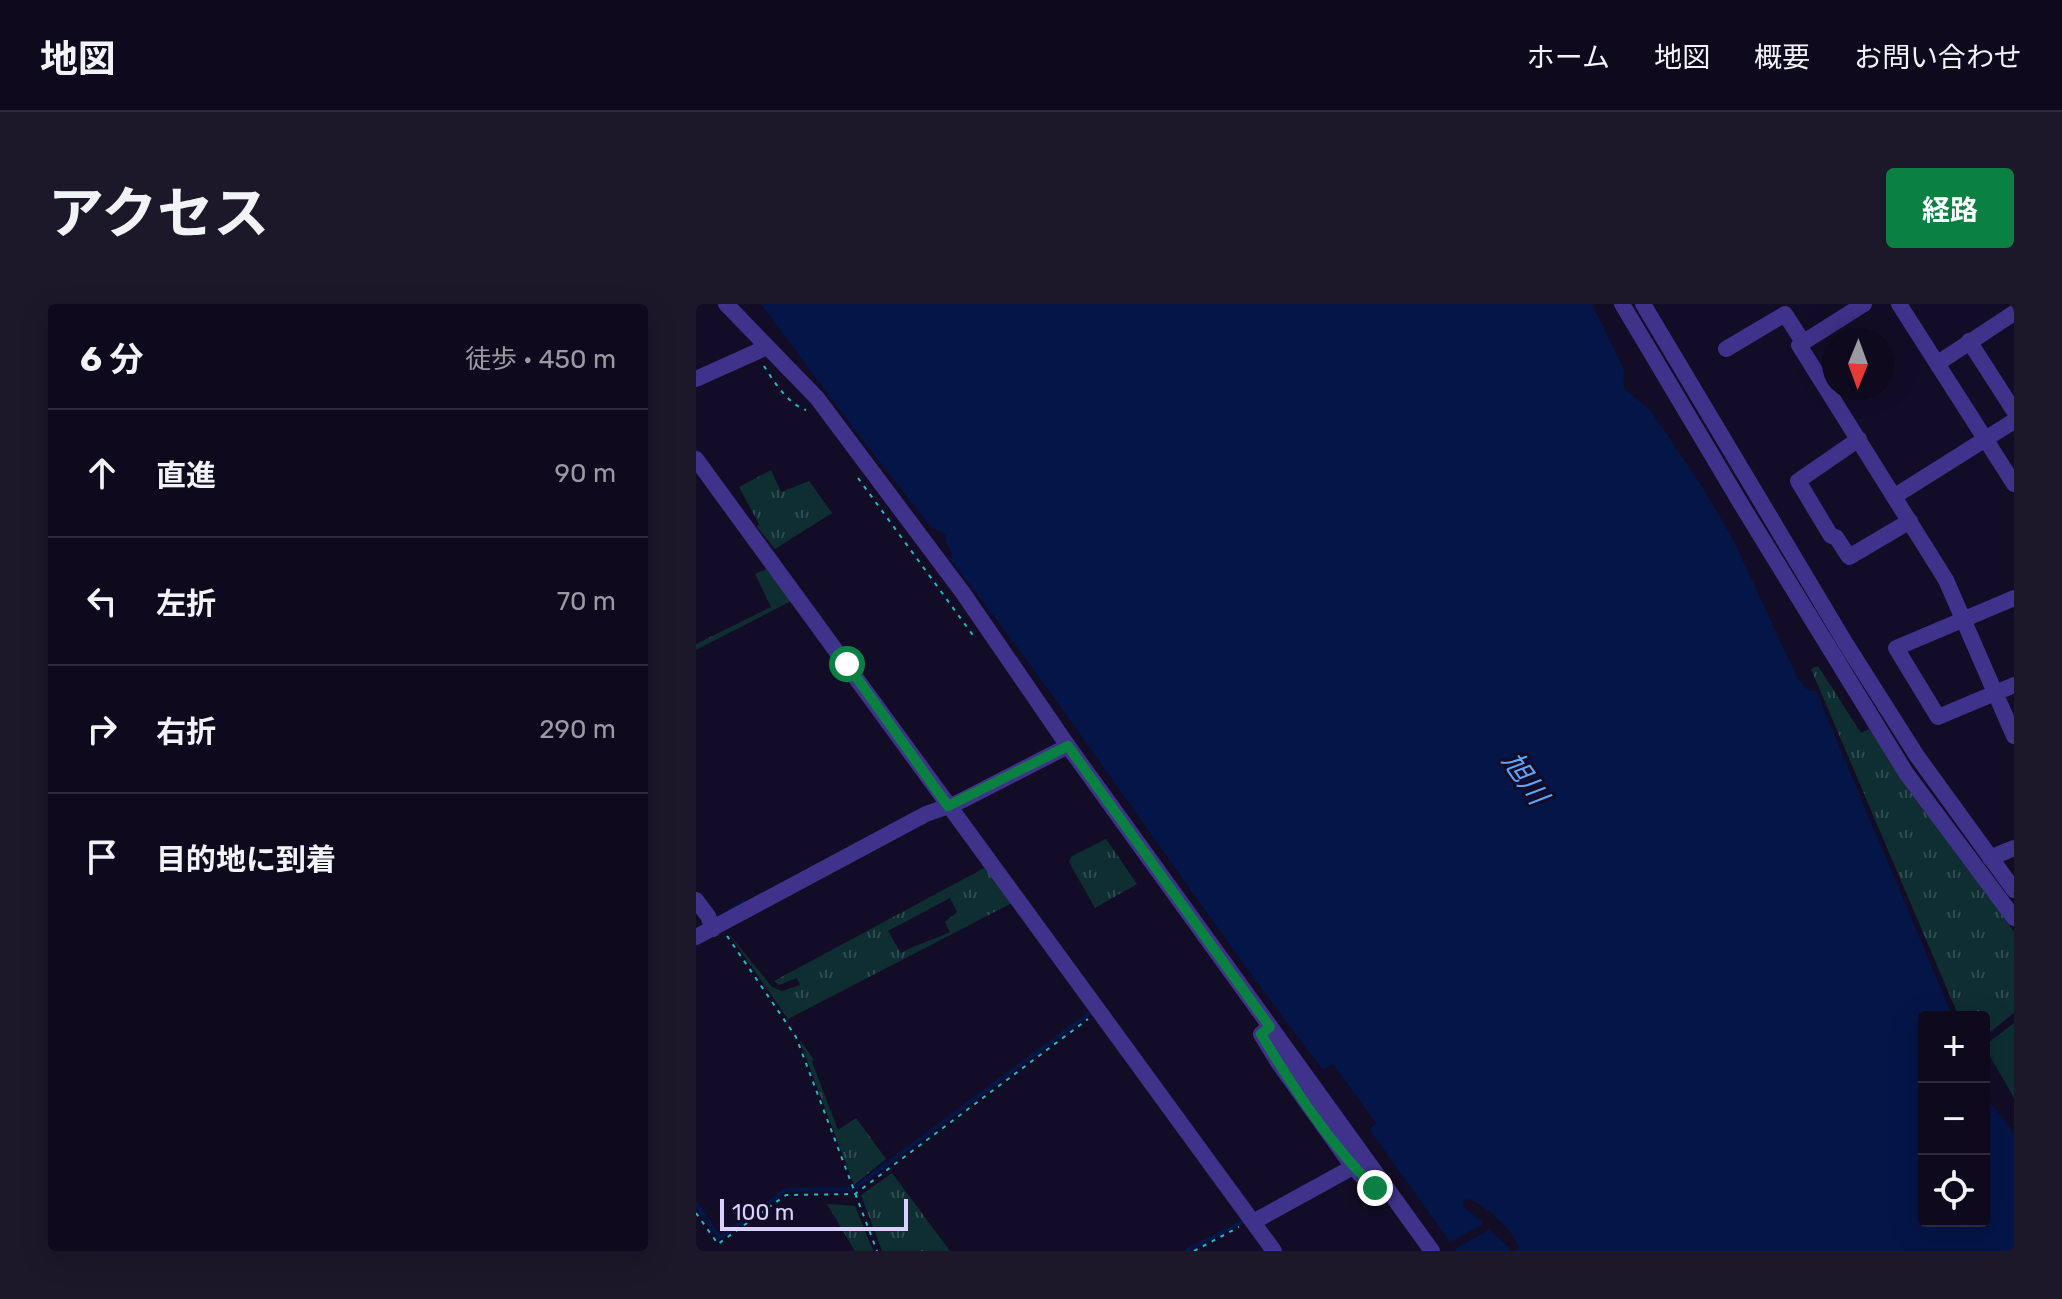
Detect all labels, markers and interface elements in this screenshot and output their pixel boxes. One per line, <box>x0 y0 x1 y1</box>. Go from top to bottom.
text: 地図 <box>40 36 116 82</box>
text: ホーム <box>1527 41 1610 74</box>
text: 地図 <box>1654 41 1710 74</box>
text: 概要 <box>1754 41 1810 74</box>
text: お問い合わせ <box>1854 41 2022 74</box>
button: 経路 <box>1886 168 2014 248</box>
text: アクセス <box>48 181 269 247</box>
north arrow <box>1822 328 1894 400</box>
text: 6 分 <box>80 339 143 380</box>
text: 徒歩 · 450 m <box>465 344 616 375</box>
icon: ahead <box>80 451 124 495</box>
text: 直進 <box>156 458 216 494</box>
text: 90 m <box>555 458 616 489</box>
icon: left <box>80 579 124 623</box>
text: 左折 <box>156 586 216 622</box>
text: 70 m <box>557 586 616 617</box>
route start <box>829 646 865 682</box>
icon: right <box>80 707 124 751</box>
text: 右折 <box>156 714 216 750</box>
text: 290 m <box>539 714 616 745</box>
water label: 旭川 <box>1495 746 1556 813</box>
icon: arrive <box>80 835 124 879</box>
text: 目的地に到着 <box>156 842 336 878</box>
map controls <box>1918 1011 1990 1227</box>
button: + <box>1918 1011 1990 1083</box>
button: − <box>1918 1083 1990 1155</box>
button: locate <box>1918 1155 1990 1227</box>
route end <box>1357 1170 1393 1206</box>
scale bar <box>720 1195 908 1231</box>
text: 100 m <box>732 1199 794 1226</box>

